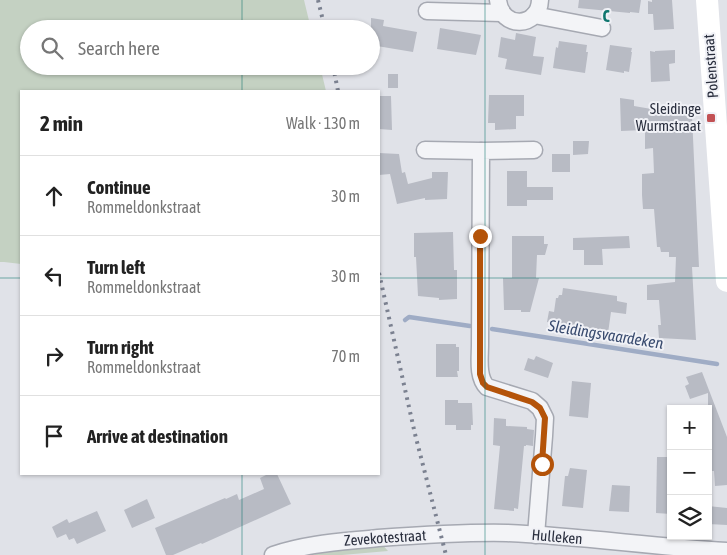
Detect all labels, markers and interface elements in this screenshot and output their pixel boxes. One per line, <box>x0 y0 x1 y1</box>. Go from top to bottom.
text: C <box>602 7 610 25</box>
search box <box>20 20 380 75</box>
street label: Polenstraat <box>700 33 721 99</box>
icon: search <box>38 34 66 62</box>
text: Search here <box>78 37 160 59</box>
place label: Sleidinge Wurmstraat <box>636 100 701 134</box>
text: 2 min <box>40 111 83 135</box>
marker: Sleidinge Wurmstraat <box>705 112 717 124</box>
text: Walk · 130 m <box>286 114 360 132</box>
text: Continue <box>87 176 151 198</box>
icon: ahead <box>40 182 68 210</box>
text: 30 m <box>331 187 360 205</box>
text: Rommeldonkstraat <box>87 198 201 216</box>
route end <box>469 225 492 248</box>
text: Turn left <box>87 256 145 278</box>
icon: left <box>40 262 68 290</box>
text: 30 m <box>331 267 360 285</box>
text: Rommeldonkstraat <box>87 278 201 296</box>
water label: Sleidingsvaardeken <box>546 316 665 353</box>
text: Turn right <box>87 336 154 358</box>
icon: right <box>40 342 68 370</box>
text: 70 m <box>331 347 360 365</box>
text: Rommeldonkstraat <box>87 358 201 376</box>
map controls <box>667 405 712 540</box>
button: + <box>667 405 712 450</box>
icon: arrive <box>40 422 68 450</box>
text: Arrive at destination <box>87 425 228 447</box>
button: − <box>667 450 712 495</box>
route start <box>531 453 554 476</box>
button: layers <box>667 495 712 540</box>
street label: Zevekotestraat <box>343 526 427 549</box>
street label: Hulleken <box>531 526 583 547</box>

